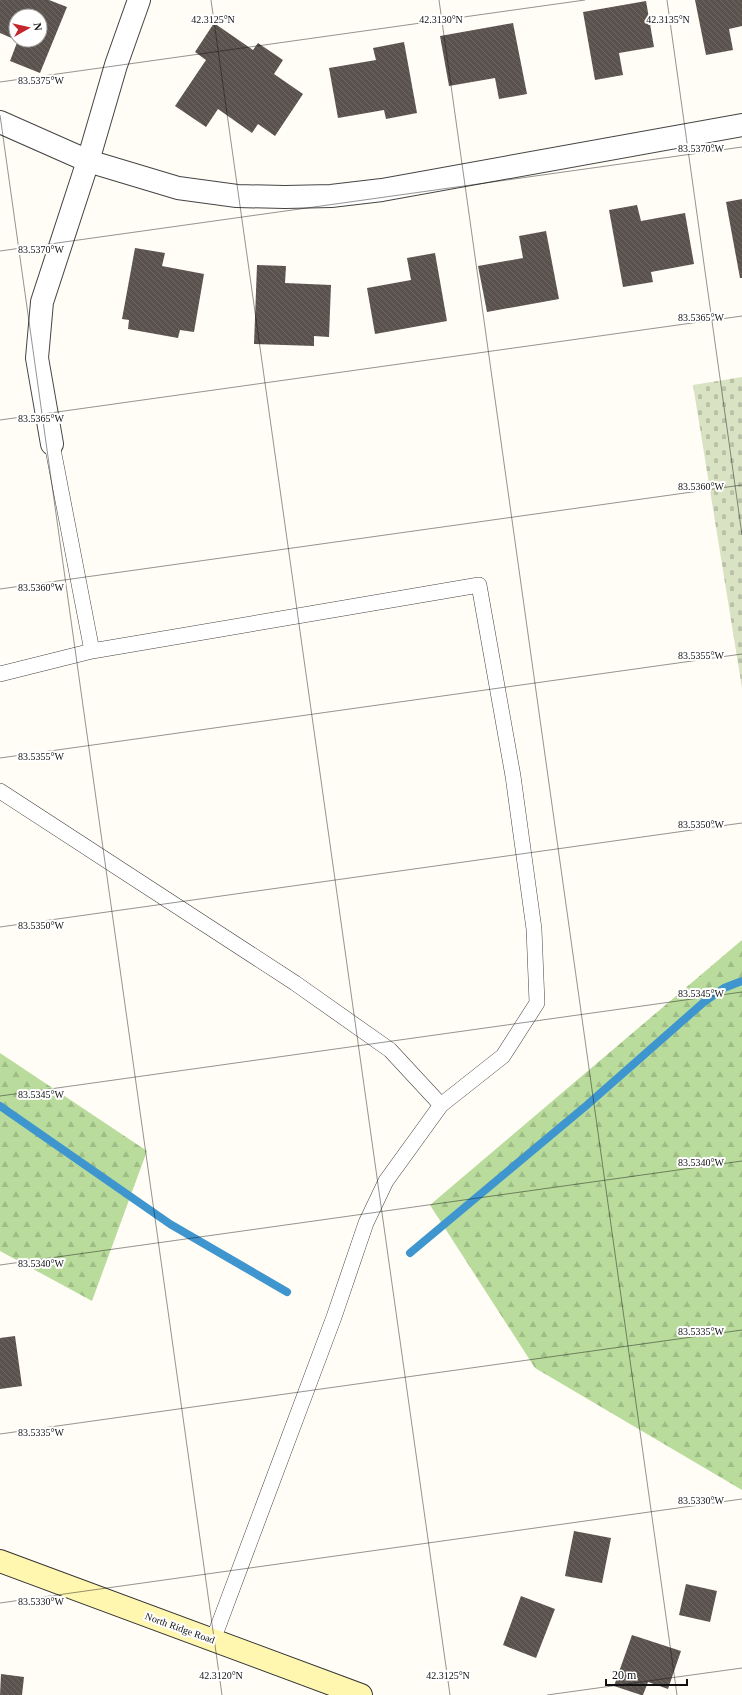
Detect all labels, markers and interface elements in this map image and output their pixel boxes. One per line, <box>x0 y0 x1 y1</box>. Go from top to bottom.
north arrow <box>8 8 48 48</box>
text: 42.3125°N <box>191 14 235 25</box>
text: 42.3130°N <box>419 14 463 25</box>
text: 42.3135°N <box>646 14 690 25</box>
text: N <box>31 22 44 31</box>
text: 83.5375°W <box>18 75 65 86</box>
text: 83.5370°W <box>678 143 725 154</box>
text: 83.5370°W <box>18 244 65 255</box>
text: 83.5365°W <box>678 312 725 323</box>
text: 83.5365°W <box>18 413 65 424</box>
text: 83.5360°W <box>678 481 725 492</box>
text: 83.5360°W <box>18 582 65 593</box>
text: 83.5355°W <box>678 650 725 661</box>
text: 83.5355°W <box>18 751 65 762</box>
text: 83.5350°W <box>678 819 725 830</box>
text: 83.5350°W <box>18 920 65 931</box>
text: 83.5345°W <box>678 988 725 999</box>
text: 83.5345°W <box>18 1089 65 1100</box>
text: 83.5340°W <box>678 1157 725 1168</box>
text: 83.5340°W <box>18 1258 65 1269</box>
text: 83.5335°W <box>678 1326 725 1337</box>
text: 83.5335°W <box>18 1427 65 1438</box>
text: 83.5330°W <box>678 1495 725 1506</box>
text: 83.5330°W <box>18 1596 65 1607</box>
street label: North Ridge Road <box>144 1610 216 1646</box>
scale bar <box>606 1661 687 1687</box>
text: 20 m <box>612 1668 637 1682</box>
text: 42.3120°N <box>199 1670 243 1681</box>
text: 42.3125°N <box>426 1670 470 1681</box>

